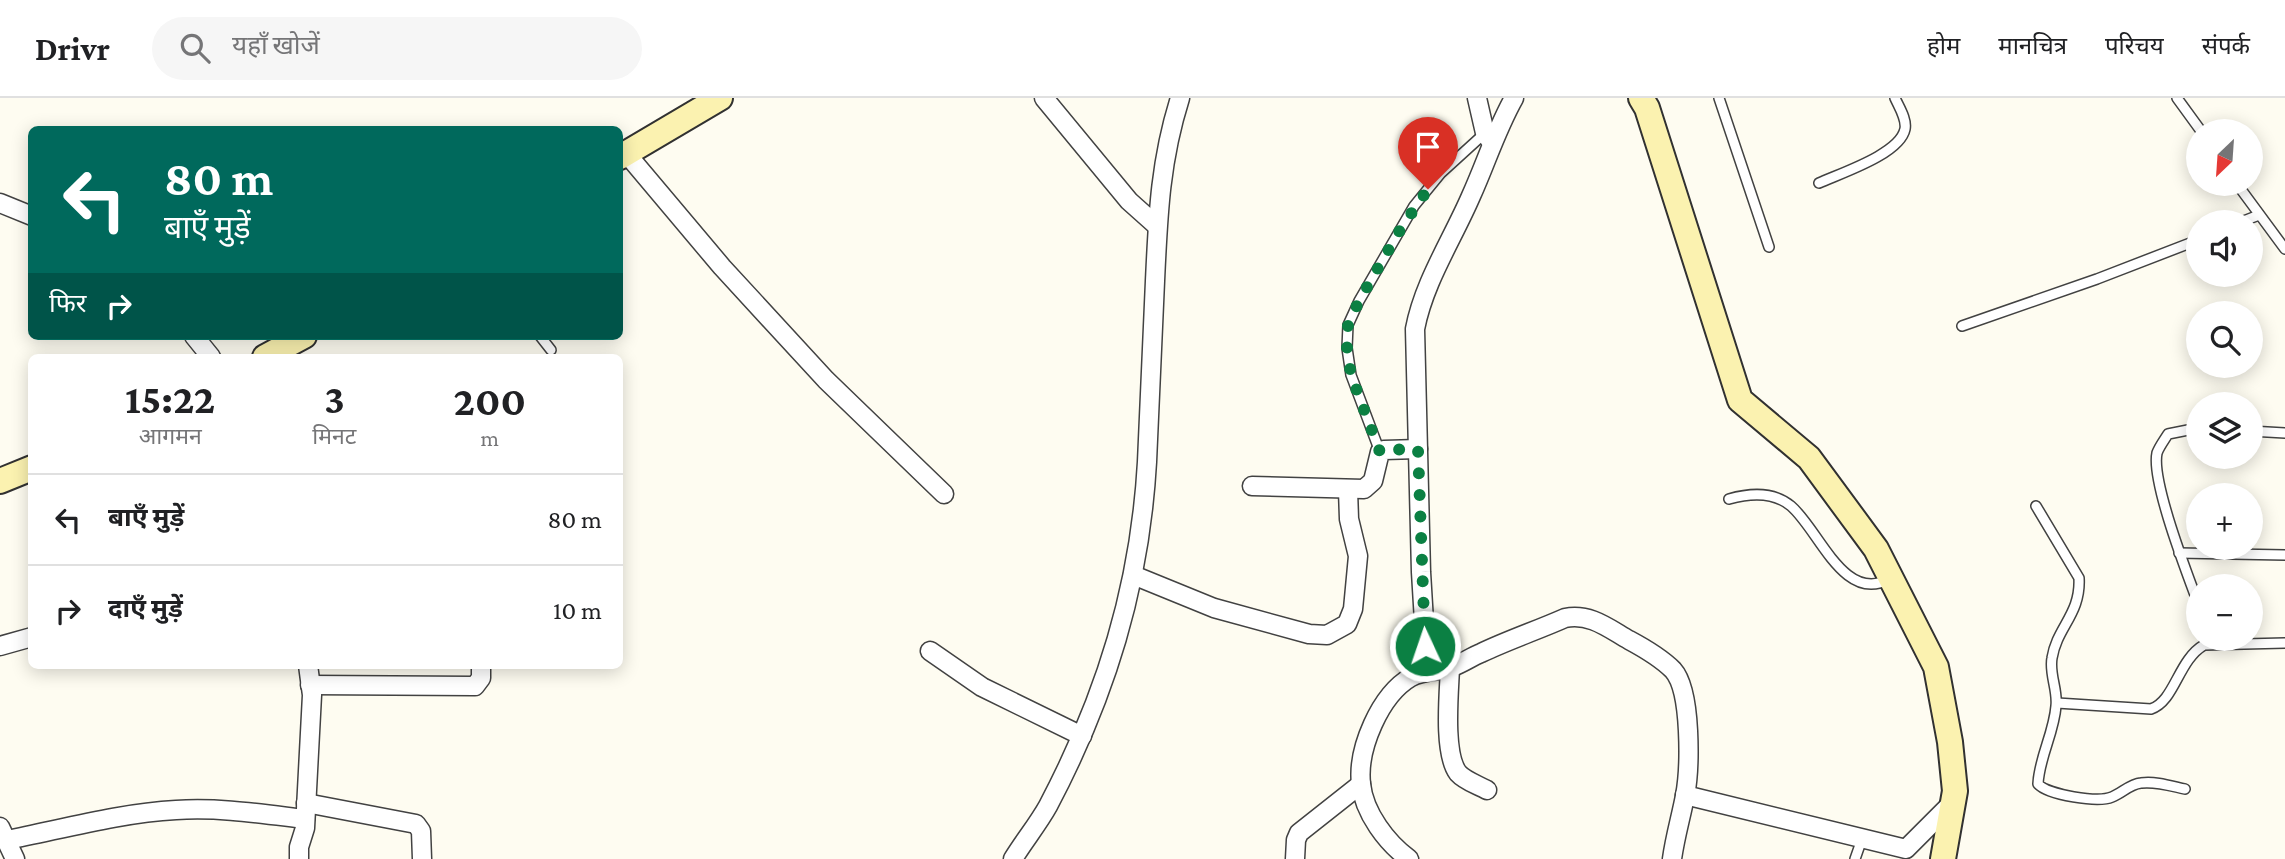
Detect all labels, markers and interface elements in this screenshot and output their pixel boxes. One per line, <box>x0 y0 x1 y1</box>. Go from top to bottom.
search box <box>152 17 642 80</box>
icon: search <box>176 29 214 67</box>
text: Drivr <box>35 30 110 67</box>
text: यहाँ खोजें <box>232 31 320 60</box>
text: होम <box>1927 32 1960 59</box>
text: मानचित्र <box>1998 32 2067 59</box>
text: परिचय <box>2105 32 2164 59</box>
text: संपर्क <box>2202 32 2250 59</box>
pin <box>1398 117 1458 189</box>
north arrow <box>2186 119 2263 196</box>
map controls <box>2186 119 2263 651</box>
icon: arrive <box>1409 128 1447 166</box>
text: 80 m <box>164 151 273 206</box>
icon: left <box>49 154 140 245</box>
text: बाएँ मुड़ें <box>164 209 251 245</box>
button: sound <box>2186 210 2263 287</box>
icon: right <box>100 287 138 325</box>
text: फिर <box>49 289 86 318</box>
button: search <box>2186 301 2263 378</box>
text: 15:22 <box>125 375 215 422</box>
text: 3 <box>324 375 345 422</box>
text: 200 <box>453 377 526 424</box>
button: layers <box>2186 392 2263 469</box>
text: आगमन <box>139 423 202 449</box>
text: मिनट <box>312 423 356 449</box>
text: m <box>480 425 499 451</box>
button: + <box>2186 483 2263 560</box>
icon: left <box>49 501 87 539</box>
text: बाएँ मुड़ें <box>108 503 184 532</box>
text: 80 m <box>548 505 602 534</box>
button: − <box>2186 574 2263 651</box>
icon: right <box>49 592 87 630</box>
text: दाएँ मुड़ें <box>108 594 183 623</box>
text: 10 m <box>553 596 602 625</box>
position arrow <box>1388 609 1462 683</box>

